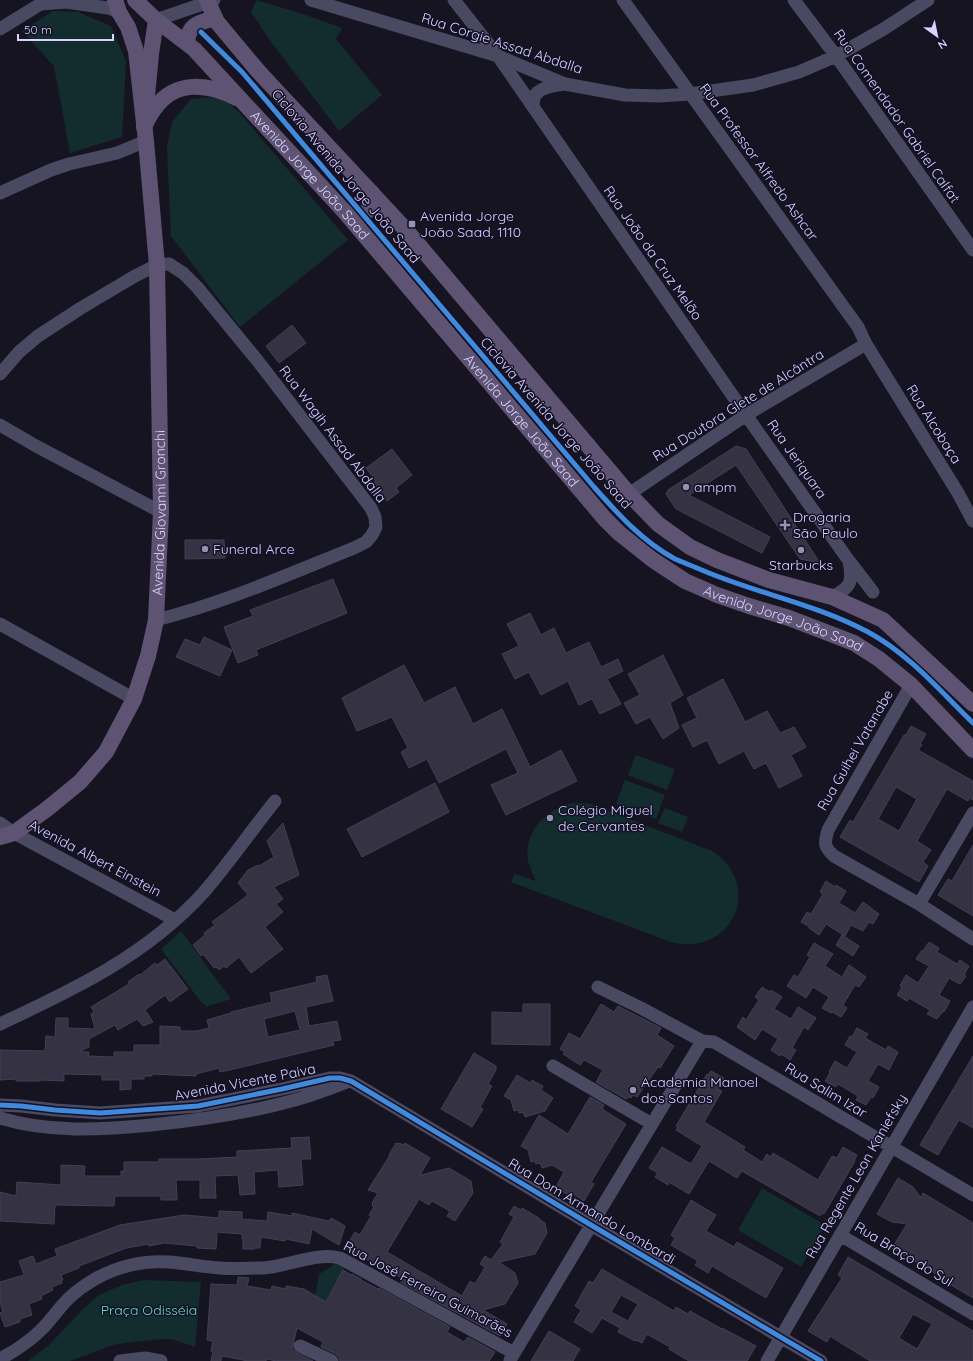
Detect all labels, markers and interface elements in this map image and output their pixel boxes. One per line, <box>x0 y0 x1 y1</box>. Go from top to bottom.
street label: Rua Corgie Assad Abdalla <box>419 8 585 78</box>
scale bar <box>18 16 113 42</box>
north arrow <box>917 16 957 56</box>
text: 50 m <box>24 22 52 37</box>
street label: Rua Comendador Gabriel Calfat <box>830 25 964 207</box>
text: N <box>935 36 950 52</box>
street label: Rua Professor Alfredo Ashcar <box>696 80 823 245</box>
street label: Ciclovia Avenida Jorge João Saad <box>268 85 424 267</box>
street label: Avenida Jorge João Saad <box>246 107 373 243</box>
street label: Rua João da Cruz Melão <box>600 182 706 324</box>
place label: Avenida Jorge João Saad, 1110 <box>420 207 521 241</box>
marker: Avenida Jorge João Saad, 1110 <box>407 219 417 229</box>
street label: Ciclovia Avenida Jorge João Saad <box>476 333 636 513</box>
street label: Rua Doutora Glete de Alcântra <box>649 345 827 465</box>
street label: Avenida Jorge João Saad <box>460 350 583 490</box>
street label: Rua Wagih Assad Abdalla <box>275 362 391 506</box>
street label: Rua Alcobaça <box>903 381 965 467</box>
street label: Rua Jeriquara <box>763 416 831 502</box>
street label: Avenida Giovanni Gronchi <box>148 430 170 596</box>
place label: ampm <box>694 478 737 496</box>
marker: ampm <box>681 482 691 492</box>
place label: Drogaria São Paulo <box>793 508 858 542</box>
marker: Drogaria São Paulo <box>780 520 790 530</box>
place label: Funeral Arce <box>213 540 295 558</box>
marker: Funeral Arce <box>200 544 210 554</box>
marker: Starbucks <box>796 545 806 555</box>
place label: Starbucks <box>769 556 833 574</box>
street label: Avenida Jorge João Saad <box>701 581 867 656</box>
street label: Rua Guihei Vatanabe <box>813 686 897 814</box>
place label: Colégio Miguel de Cervantes <box>558 801 653 835</box>
marker: Colégio Miguel de Cervantes <box>545 813 555 823</box>
street label: Avenida Albert Einstein <box>26 815 164 901</box>
street label: Rua Salim Izar <box>782 1058 871 1122</box>
street label: Avenida Vicente Paiva <box>173 1059 317 1105</box>
place label: Academia Manoel dos Santos <box>641 1073 758 1107</box>
marker: Academia Manoel dos Santos <box>628 1085 638 1095</box>
street label: Rua Regente Leon Kaniefsky <box>801 1090 911 1262</box>
street label: Rua Dom Armando Lombardi <box>505 1154 679 1268</box>
street label: Rua Braço do Sul <box>851 1218 957 1290</box>
street label: Rua José Ferreira Guimarães <box>340 1237 516 1341</box>
park label: Praça Odisséia <box>101 1301 197 1319</box>

